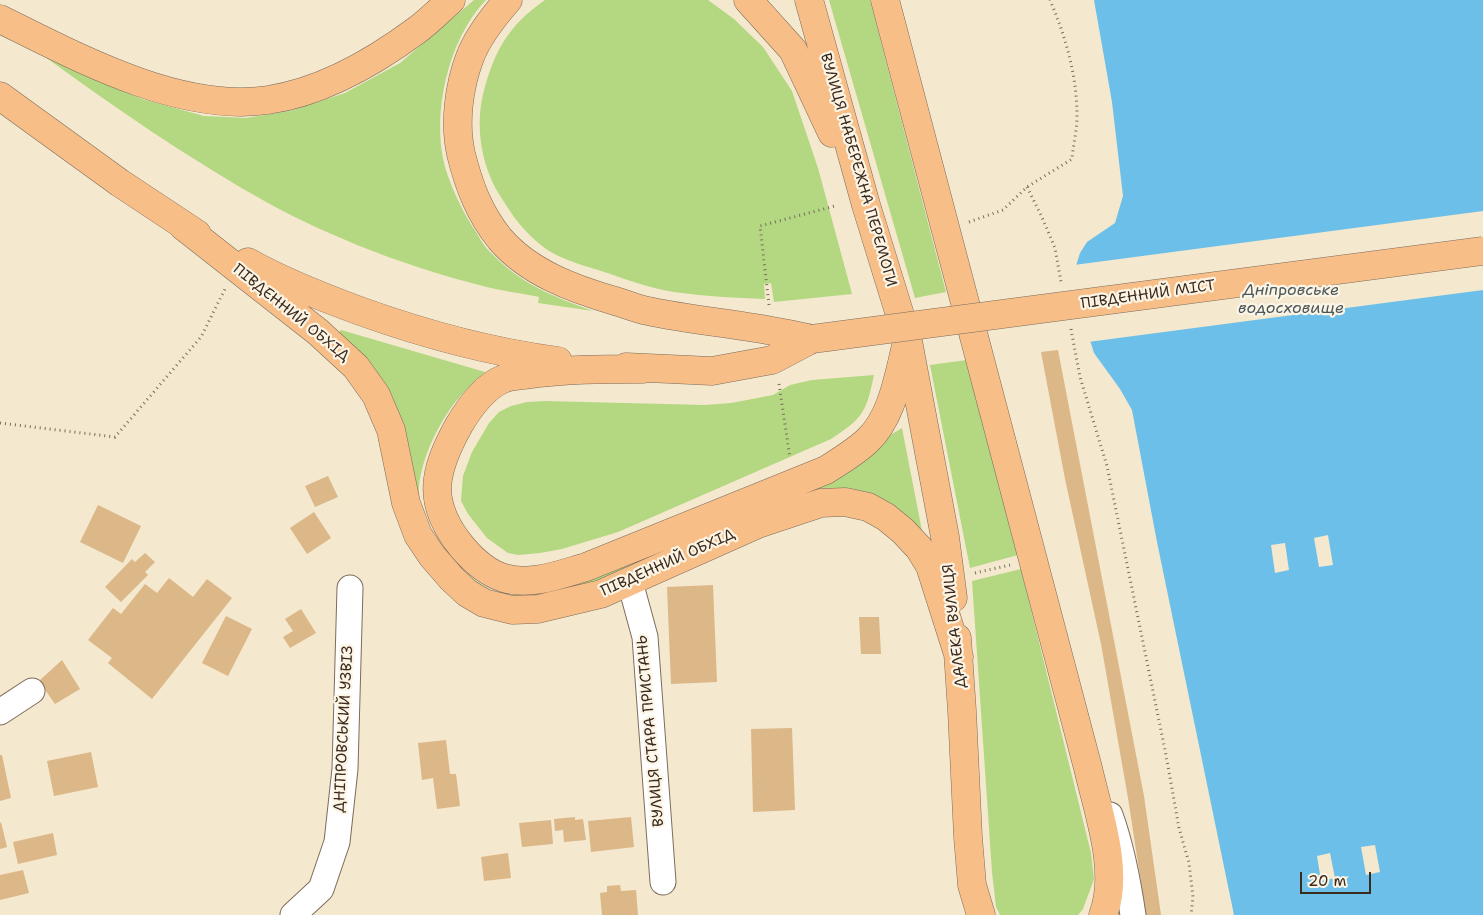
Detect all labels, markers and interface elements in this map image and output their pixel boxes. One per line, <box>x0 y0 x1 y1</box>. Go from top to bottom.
street label: ВУЛИЦЯ НАБЕРЕЖНА ПЕРЕМОГИ <box>816 51 900 289</box>
street label: ПІВДЕННИЙ ОБХІД <box>229 260 353 366</box>
street label: ПІВДЕННИЙ МІСТ <box>1080 277 1216 313</box>
water label: Дніпровське водосховище <box>1238 281 1344 319</box>
street label: ПІВДЕННИЙ ОБХІД <box>598 525 738 601</box>
street label: ДАЛЕКА ВУЛИЦЯ <box>940 563 970 689</box>
street label: ВУЛИЦЯ СТАРА ПРИСТАНЬ <box>634 634 668 828</box>
street label: ДНІПРОВСЬКИЙ УЗВІЗ <box>331 645 357 813</box>
scale bar <box>1303 862 1374 894</box>
text: 20 m <box>1308 871 1347 891</box>

